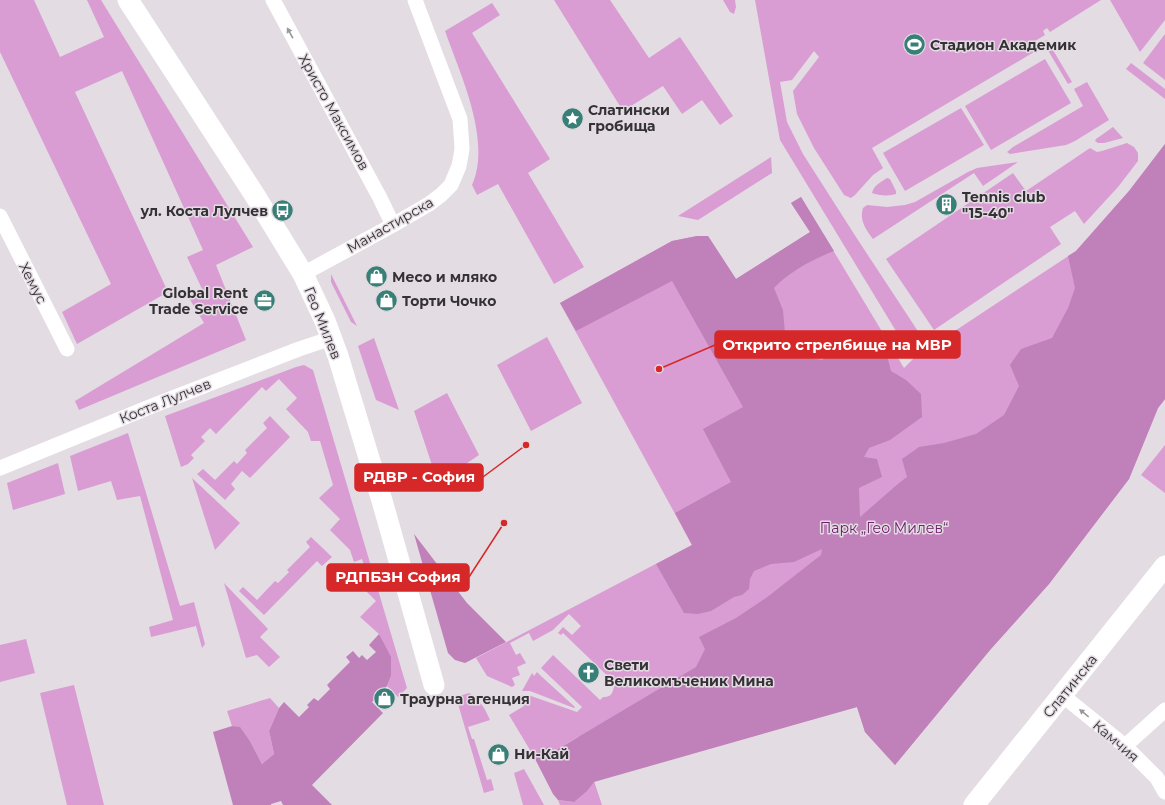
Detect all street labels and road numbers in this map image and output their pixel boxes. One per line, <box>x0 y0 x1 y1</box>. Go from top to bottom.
street label: Христо Максимов <box>295 51 373 173</box>
street label: Манастирска <box>344 193 436 257</box>
street label: Хемус <box>15 259 51 307</box>
street label: Гео Милев <box>300 284 346 362</box>
street label: Коста Лулчев <box>116 374 214 428</box>
street label: Слатинска <box>1039 651 1101 721</box>
street label: Камчия <box>1089 716 1143 766</box>

